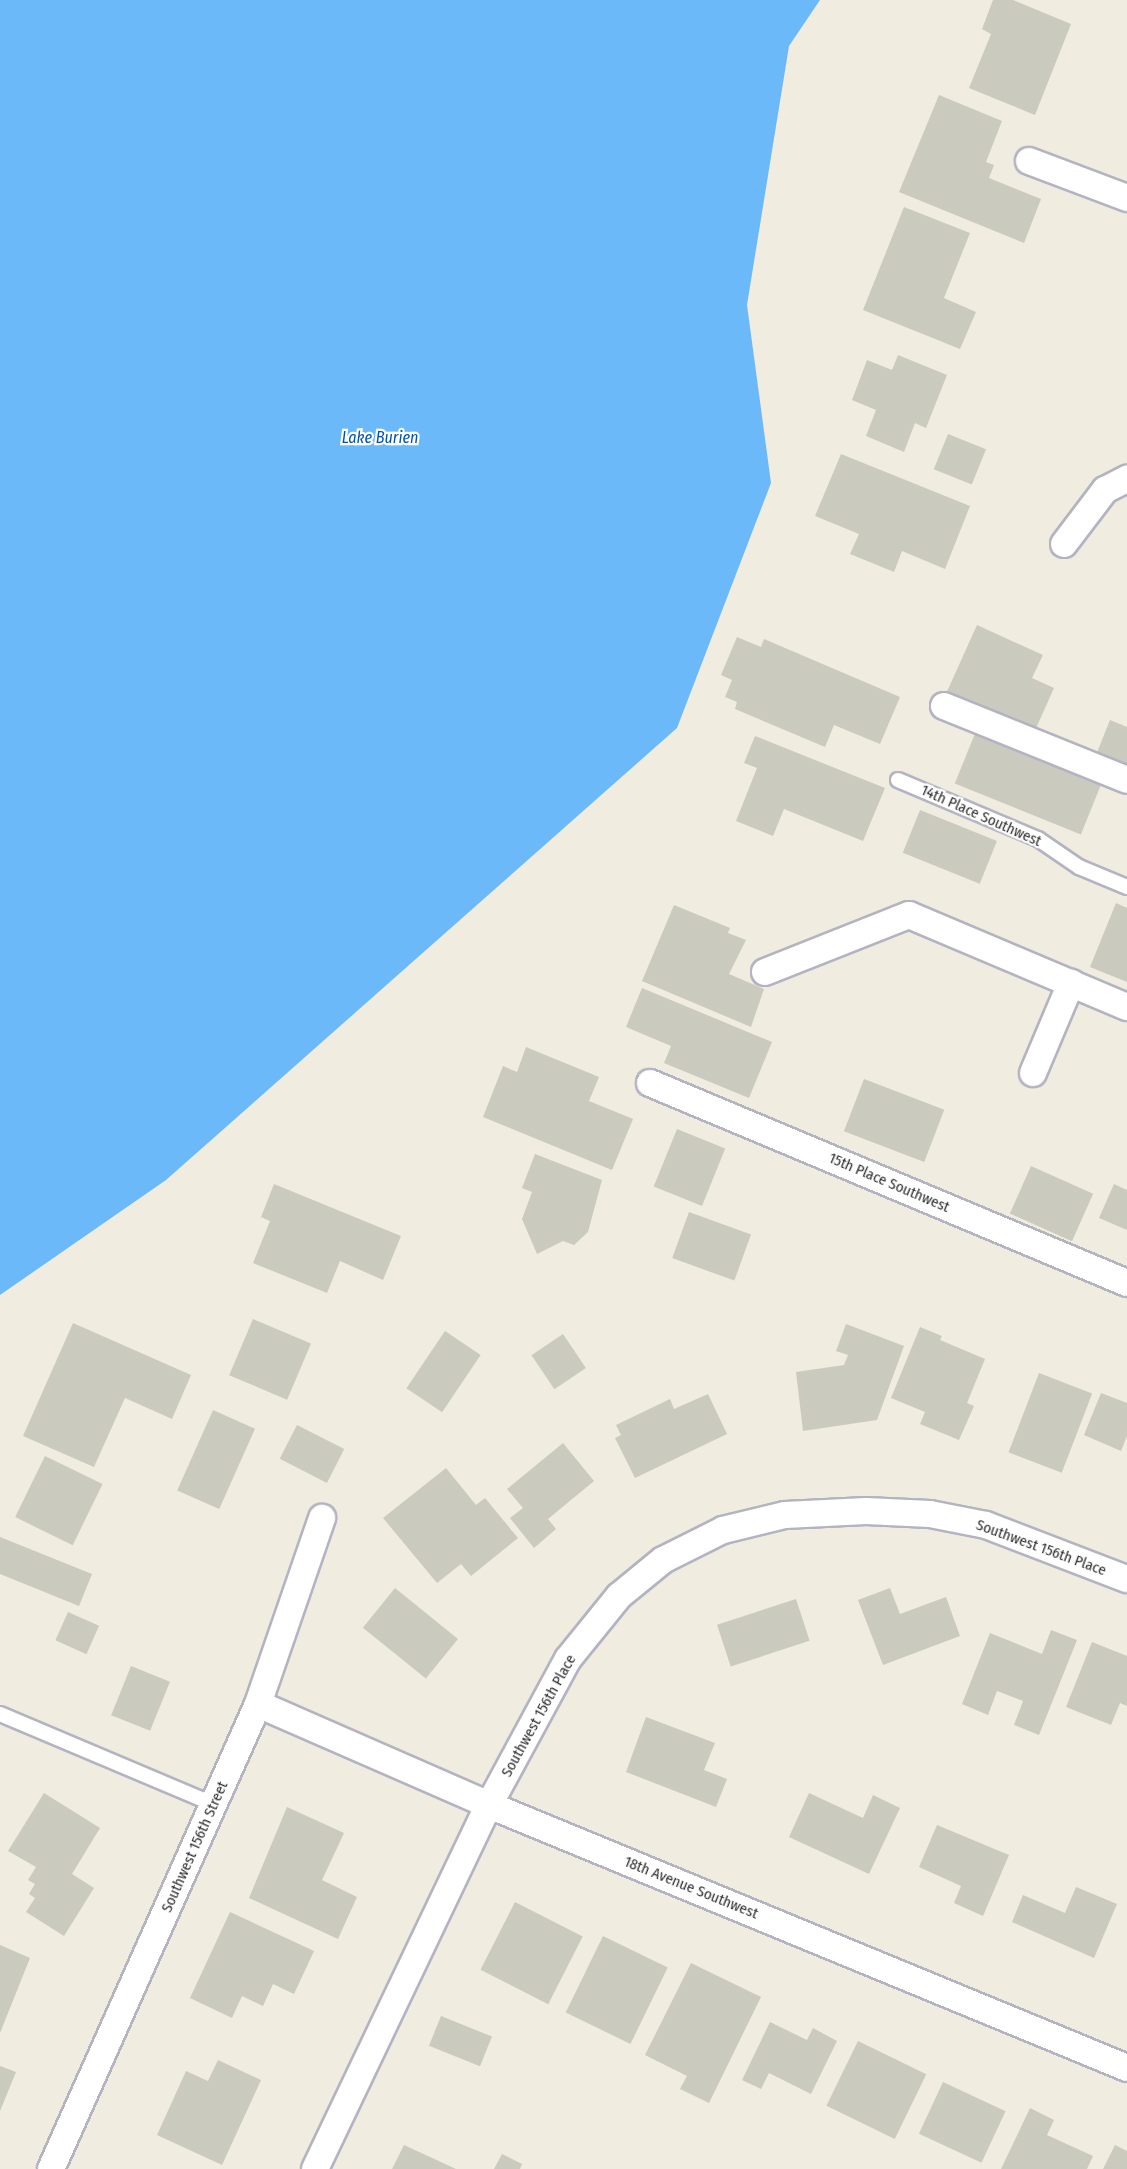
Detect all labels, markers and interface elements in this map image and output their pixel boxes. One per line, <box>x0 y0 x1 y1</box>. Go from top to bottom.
water label: Lake Burien <box>342 428 418 448</box>
street label: 14th Place Southwest <box>918 781 1044 851</box>
street label: 15th Place Southwest <box>826 1149 952 1217</box>
street label: Southwest 156th Place <box>974 1516 1108 1580</box>
street label: Southwest 156th Place <box>498 1652 580 1780</box>
street label: Southwest 156th Street <box>158 1779 232 1915</box>
street label: 18th Avenue Southwest <box>621 1853 761 1923</box>

